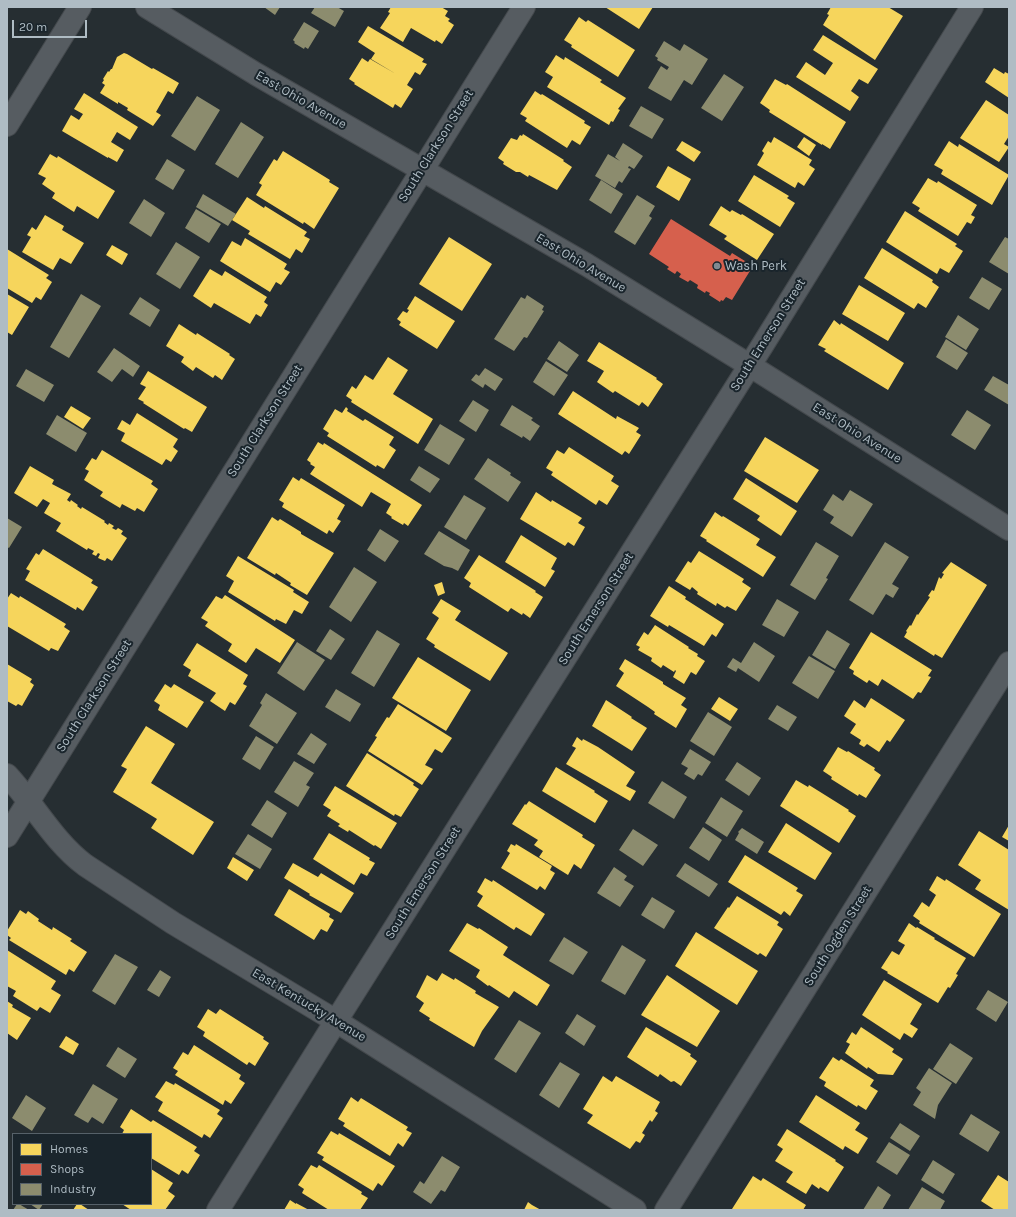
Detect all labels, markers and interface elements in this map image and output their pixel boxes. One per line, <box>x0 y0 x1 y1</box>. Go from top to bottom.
scale bar <box>14 12 89 38</box>
text: 20 m <box>19 20 47 34</box>
street label: East Ohio Avenue <box>253 68 349 132</box>
street label: South Clarkson Street <box>395 87 477 205</box>
street label: East Ohio Avenue <box>533 230 629 296</box>
place label: Wash Perk <box>725 258 787 274</box>
marker: Wash Perk <box>712 261 722 271</box>
street label: South Emerson Street <box>727 276 809 394</box>
street label: South Clarkson Street <box>224 362 306 480</box>
street label: East Ohio Avenue <box>809 399 905 467</box>
street label: South Emerson Street <box>555 550 637 668</box>
street label: South Clarkson Street <box>53 637 135 755</box>
street label: South Emerson Street <box>382 824 464 942</box>
street label: South Ogden Street <box>801 883 875 989</box>
street label: East Kentucky Avenue <box>249 965 369 1045</box>
legend <box>12 1133 152 1205</box>
text: Homes <box>50 1142 88 1156</box>
text: Shops <box>50 1162 84 1176</box>
text: Industry <box>50 1182 96 1196</box>

